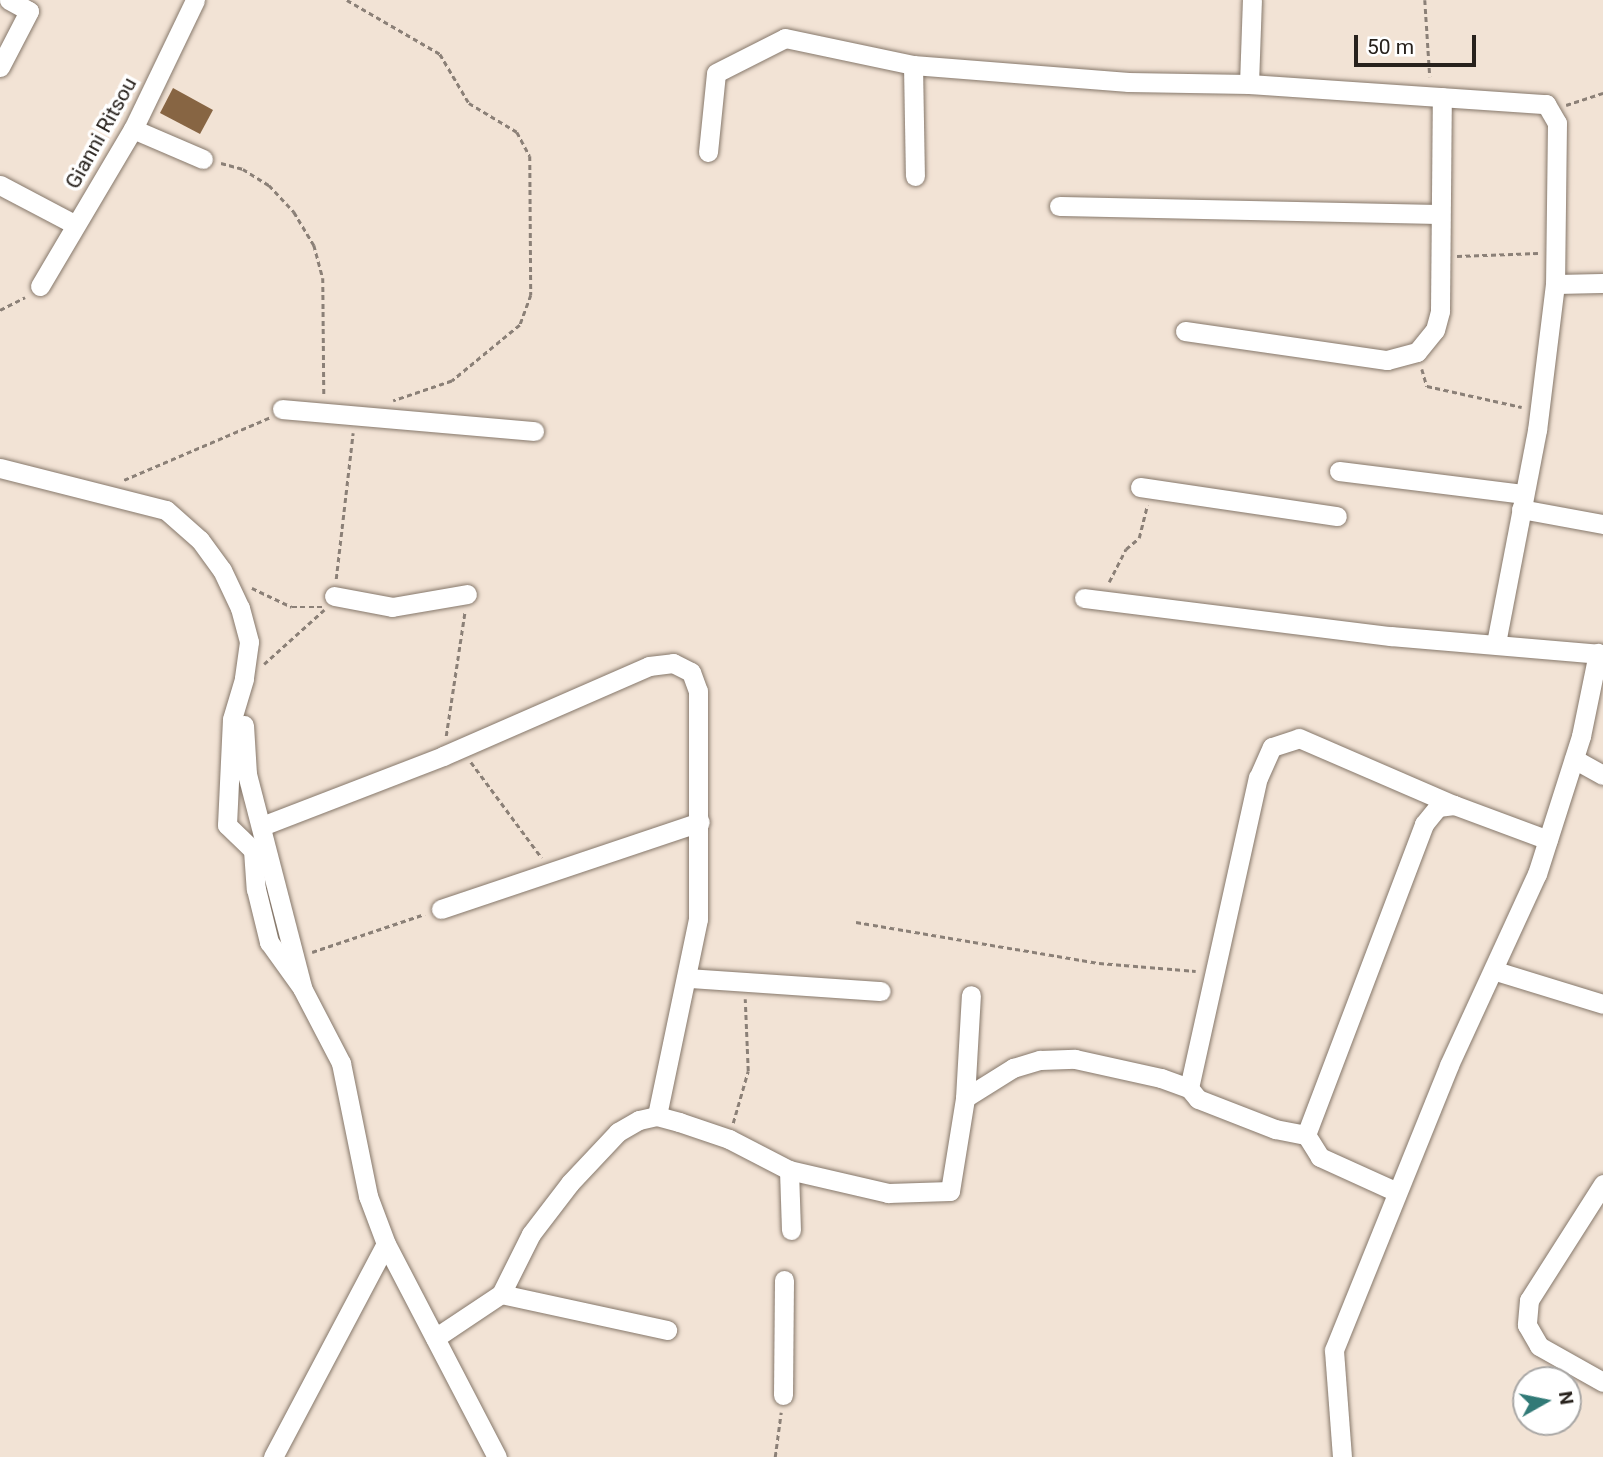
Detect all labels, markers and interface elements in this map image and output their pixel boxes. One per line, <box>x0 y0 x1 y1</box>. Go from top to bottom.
scale bar <box>1358 21 1480 65</box>
text: 50 m <box>1367 35 1414 59</box>
street label: Gianni Ritsou <box>60 73 142 193</box>
north arrow <box>1512 1366 1582 1436</box>
text: N <box>1554 1390 1579 1406</box>

